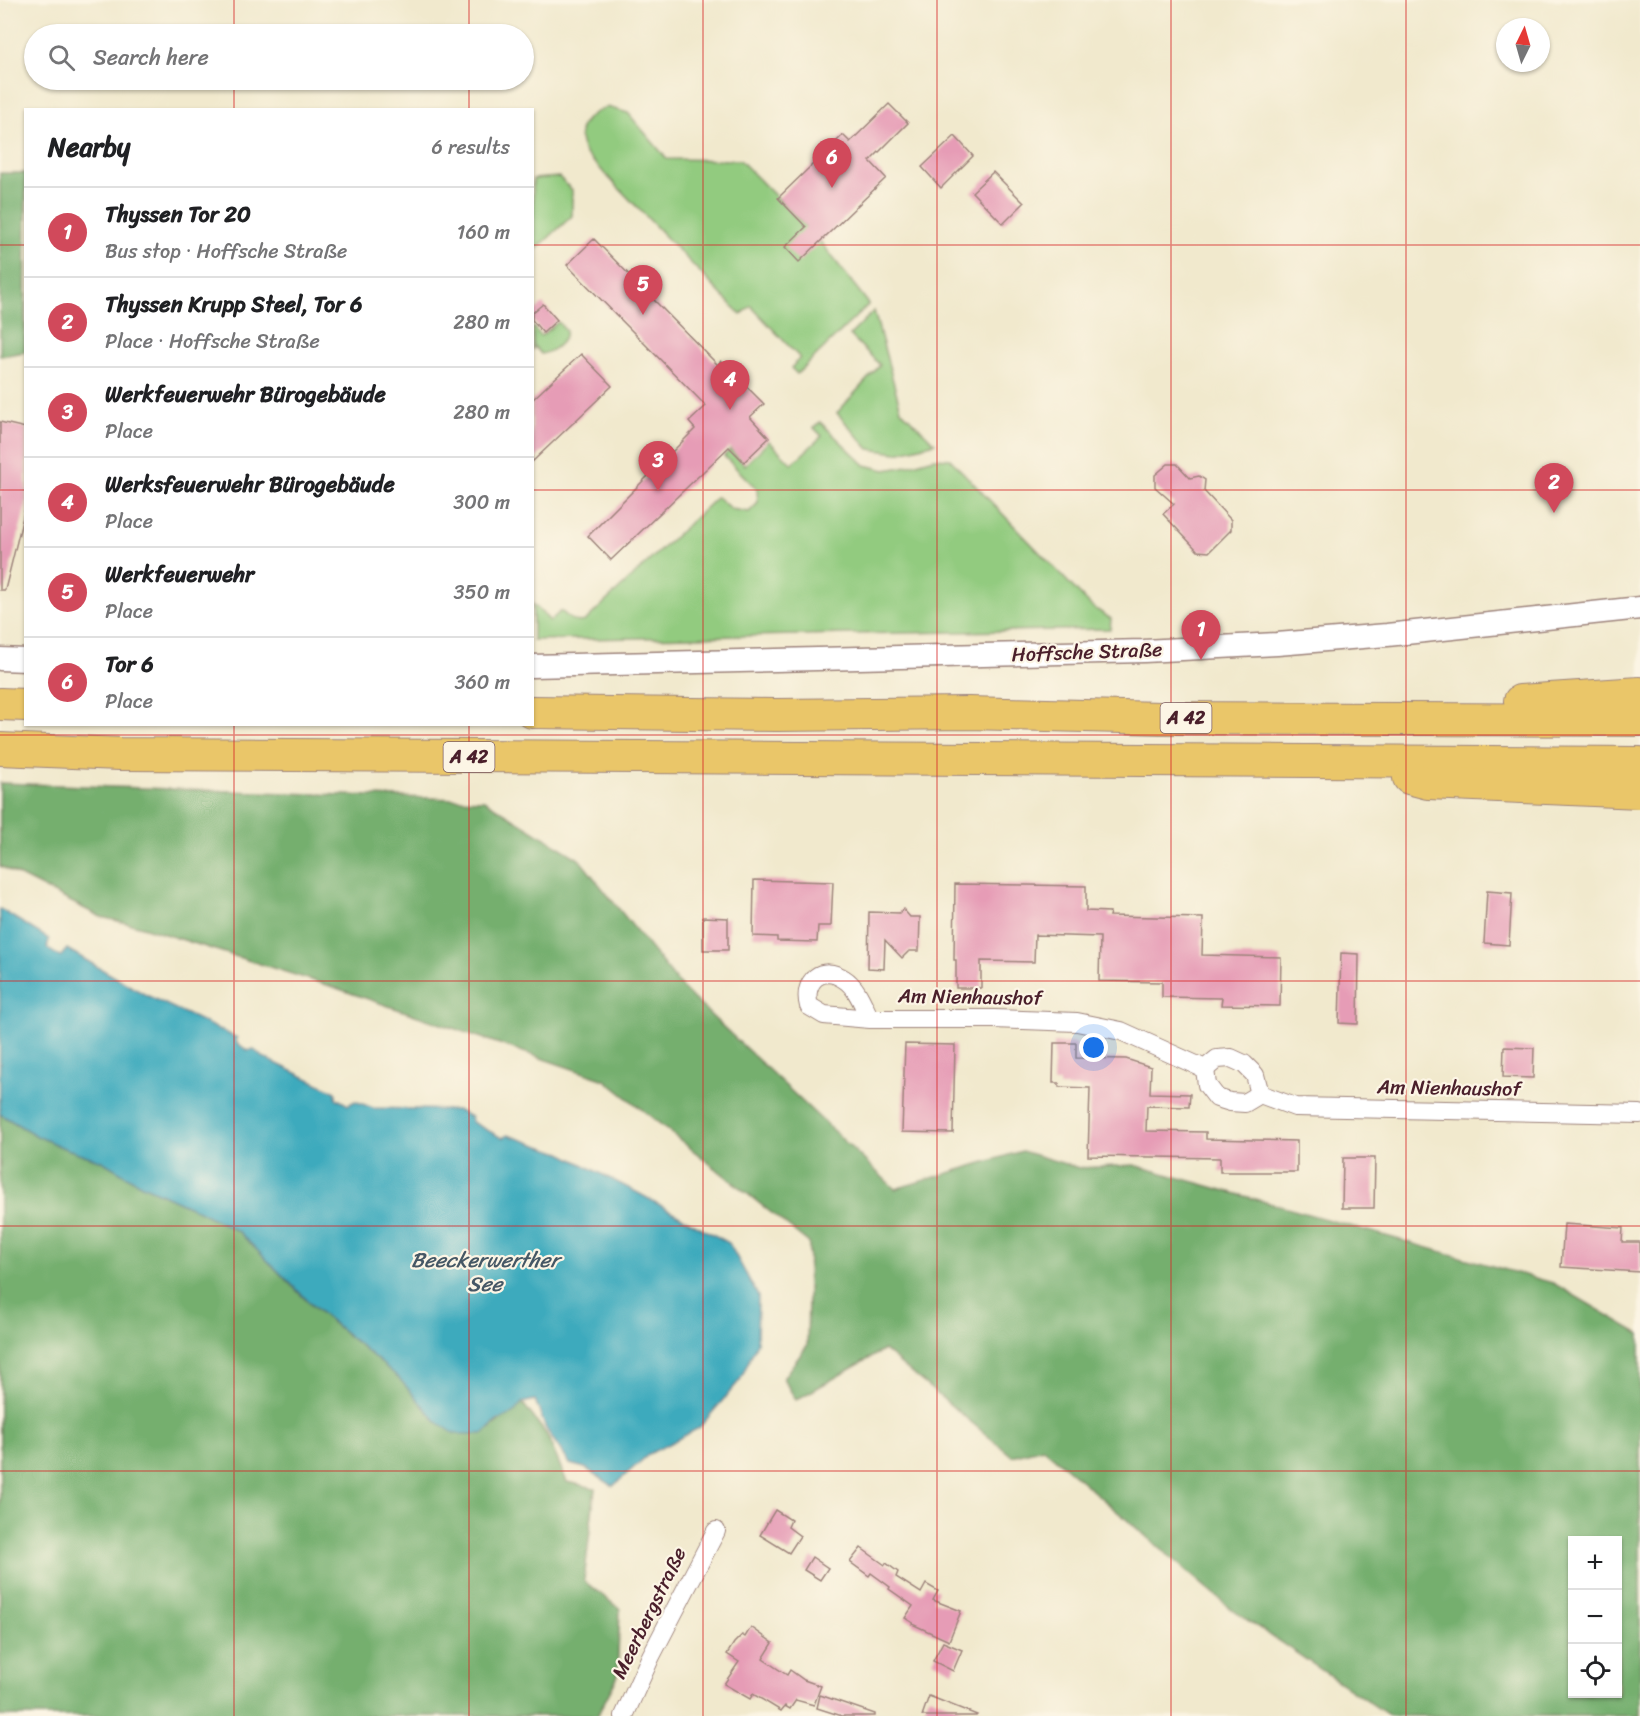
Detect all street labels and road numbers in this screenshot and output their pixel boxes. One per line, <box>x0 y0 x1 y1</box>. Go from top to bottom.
street label: Hoffsche Straße <box>1011 632 1163 672</box>
road number: A 42 <box>1160 703 1212 733</box>
road number: A 42 <box>444 742 494 772</box>
street label: Am Nienhaushof <box>897 978 1045 1016</box>
street label: Am Nienhaushof <box>1376 1069 1524 1107</box>
street label: Meerbergstraße <box>602 1541 696 1685</box>

